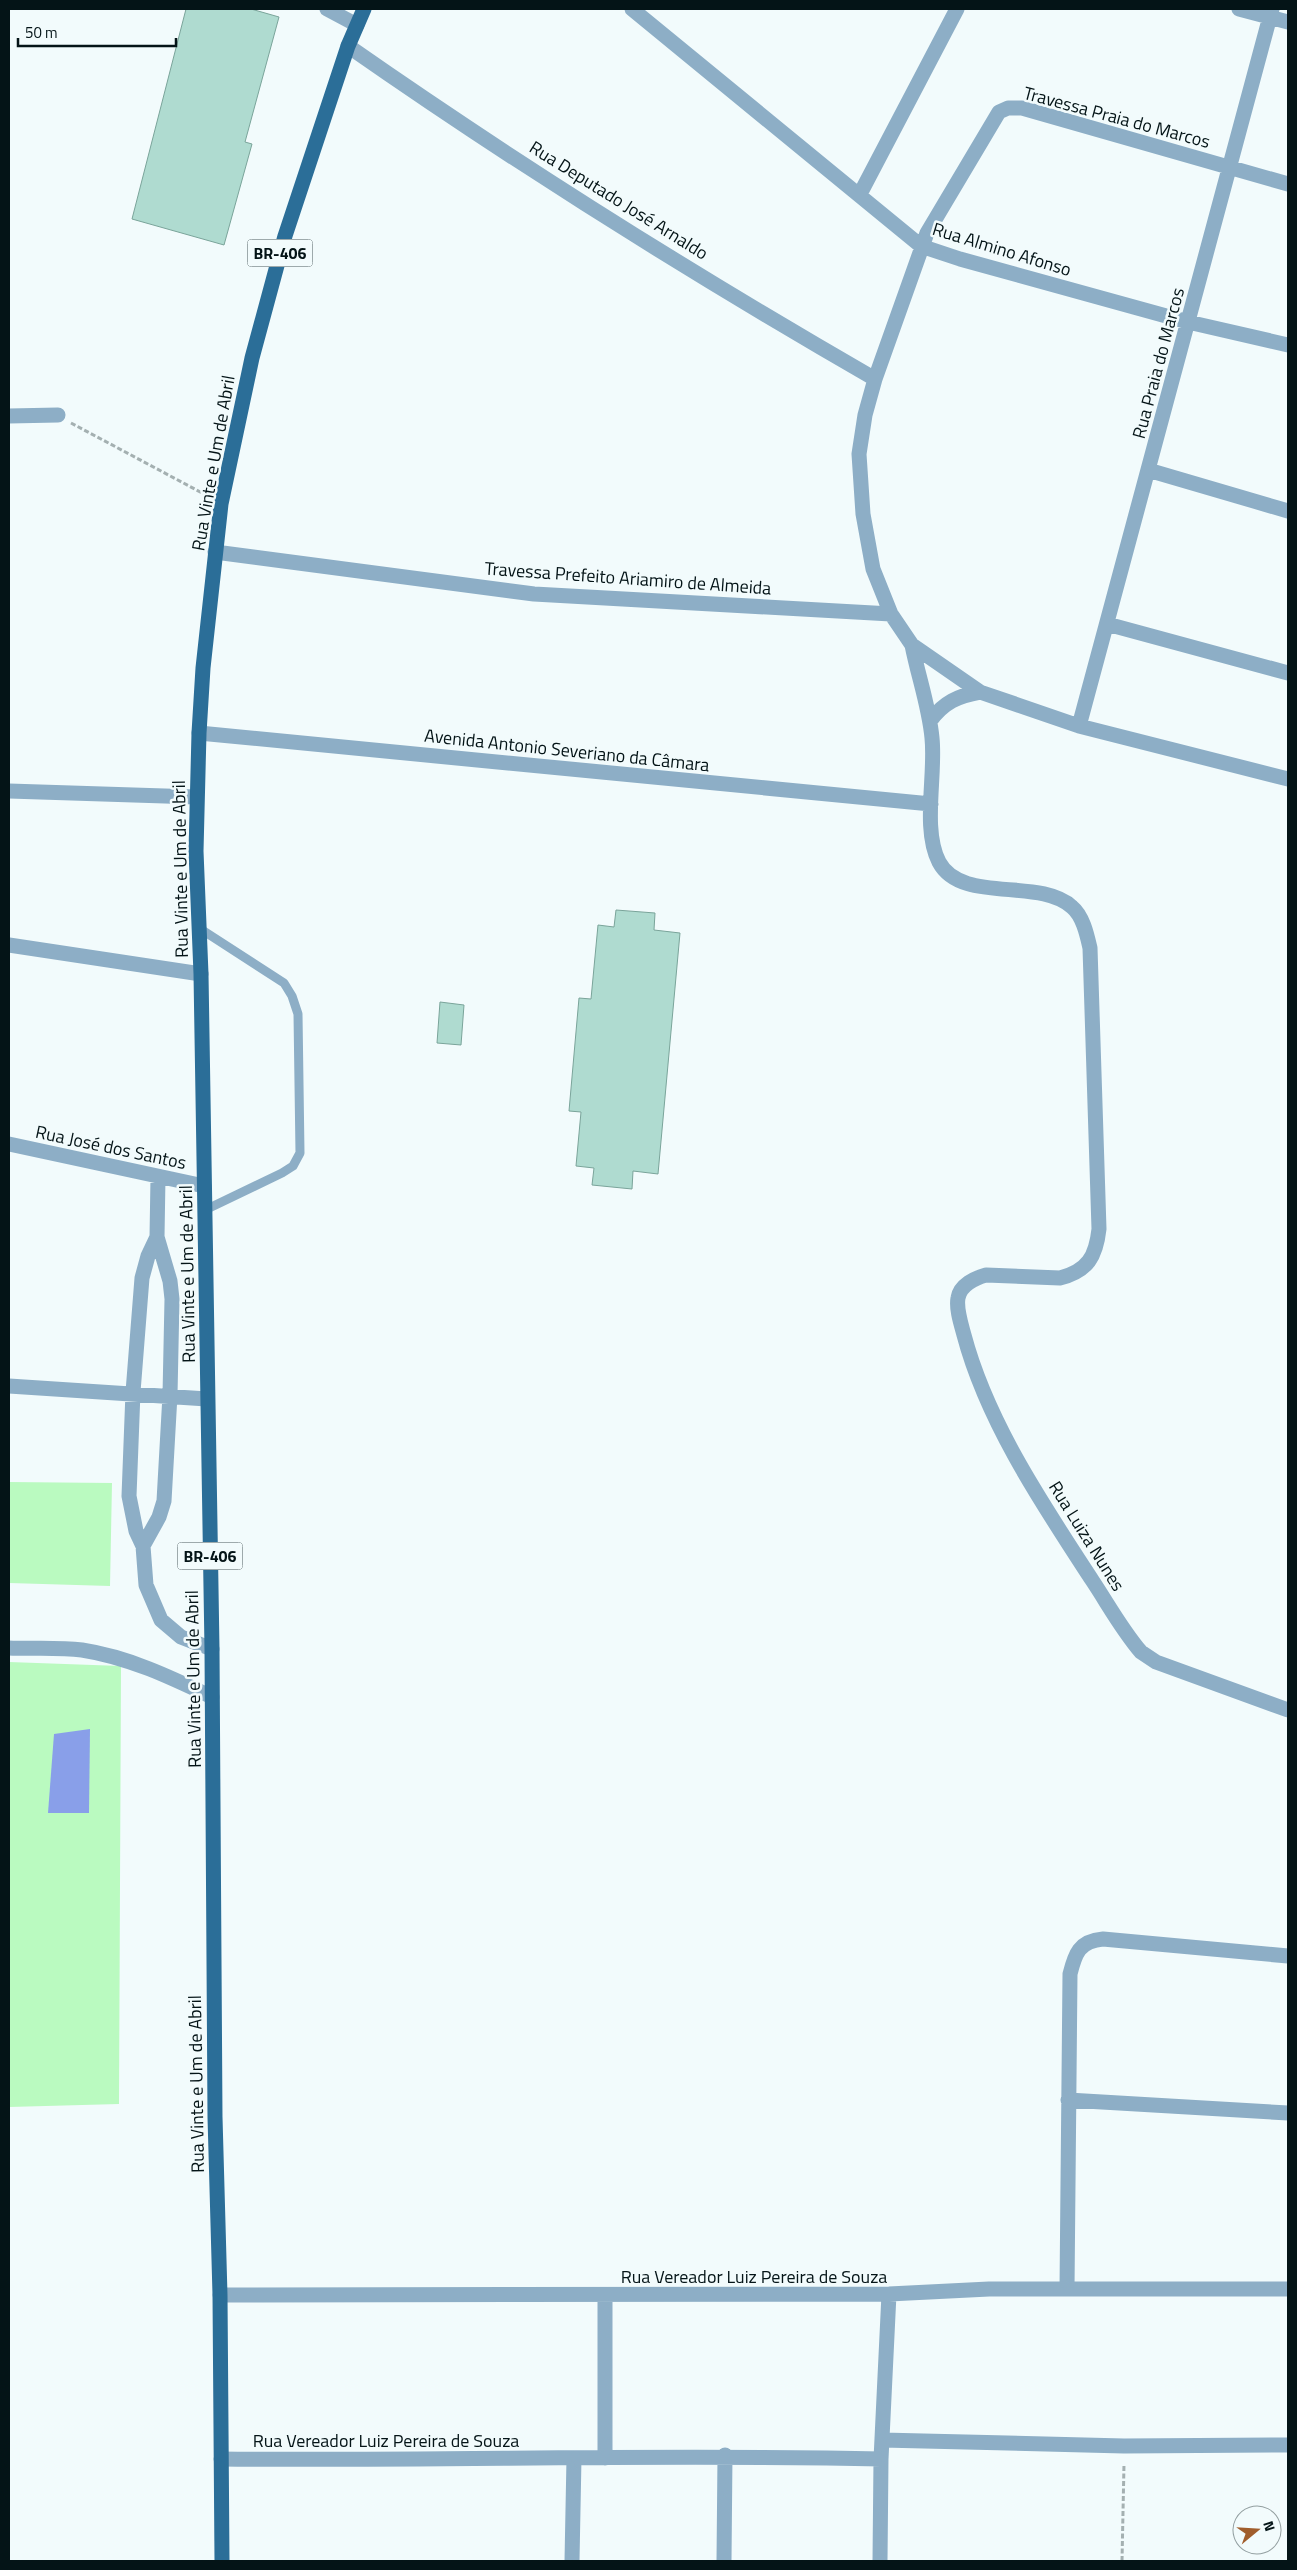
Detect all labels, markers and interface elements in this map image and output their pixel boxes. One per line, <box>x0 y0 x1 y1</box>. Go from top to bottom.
scale bar <box>18 15 175 47</box>
text: 50 m <box>25 21 58 44</box>
street label: Travessa Praia do Marcos <box>1021 79 1213 155</box>
street label: Rua Deputado José Arnaldo <box>524 134 714 266</box>
street label: Rua Almino Afonso <box>929 215 1075 283</box>
road number: BR-406 <box>248 240 312 266</box>
street label: Rua Praia do Marcos <box>1125 285 1191 441</box>
street label: Rua Vinte e Um de Abril <box>184 373 242 553</box>
street label: Travessa Prefeito Ariamiro de Almeida <box>484 555 772 601</box>
street label: Avenida Antonio Severiano da Câmara <box>423 722 711 778</box>
street label: Rua Vinte e Um de Abril <box>165 780 195 958</box>
street label: Rua José dos Santos <box>33 1118 189 1176</box>
street label: Rua Vinte e Um de Abril <box>172 1185 202 1363</box>
street label: Rua Luiza Nunes <box>1042 1476 1132 1596</box>
road number: BR-406 <box>178 1542 242 1570</box>
street label: Rua Vinte e Um de Abril <box>178 1590 208 1768</box>
street label: Rua Vinte e Um de Abril <box>181 1995 211 2173</box>
street label: Rua Vereador Luiz Pereira de Souza <box>621 2263 887 2290</box>
street label: Rua Vereador Luiz Pereira de Souza <box>253 2427 519 2454</box>
north arrow <box>1232 2505 1282 2555</box>
text: N <box>1258 2518 1281 2534</box>

